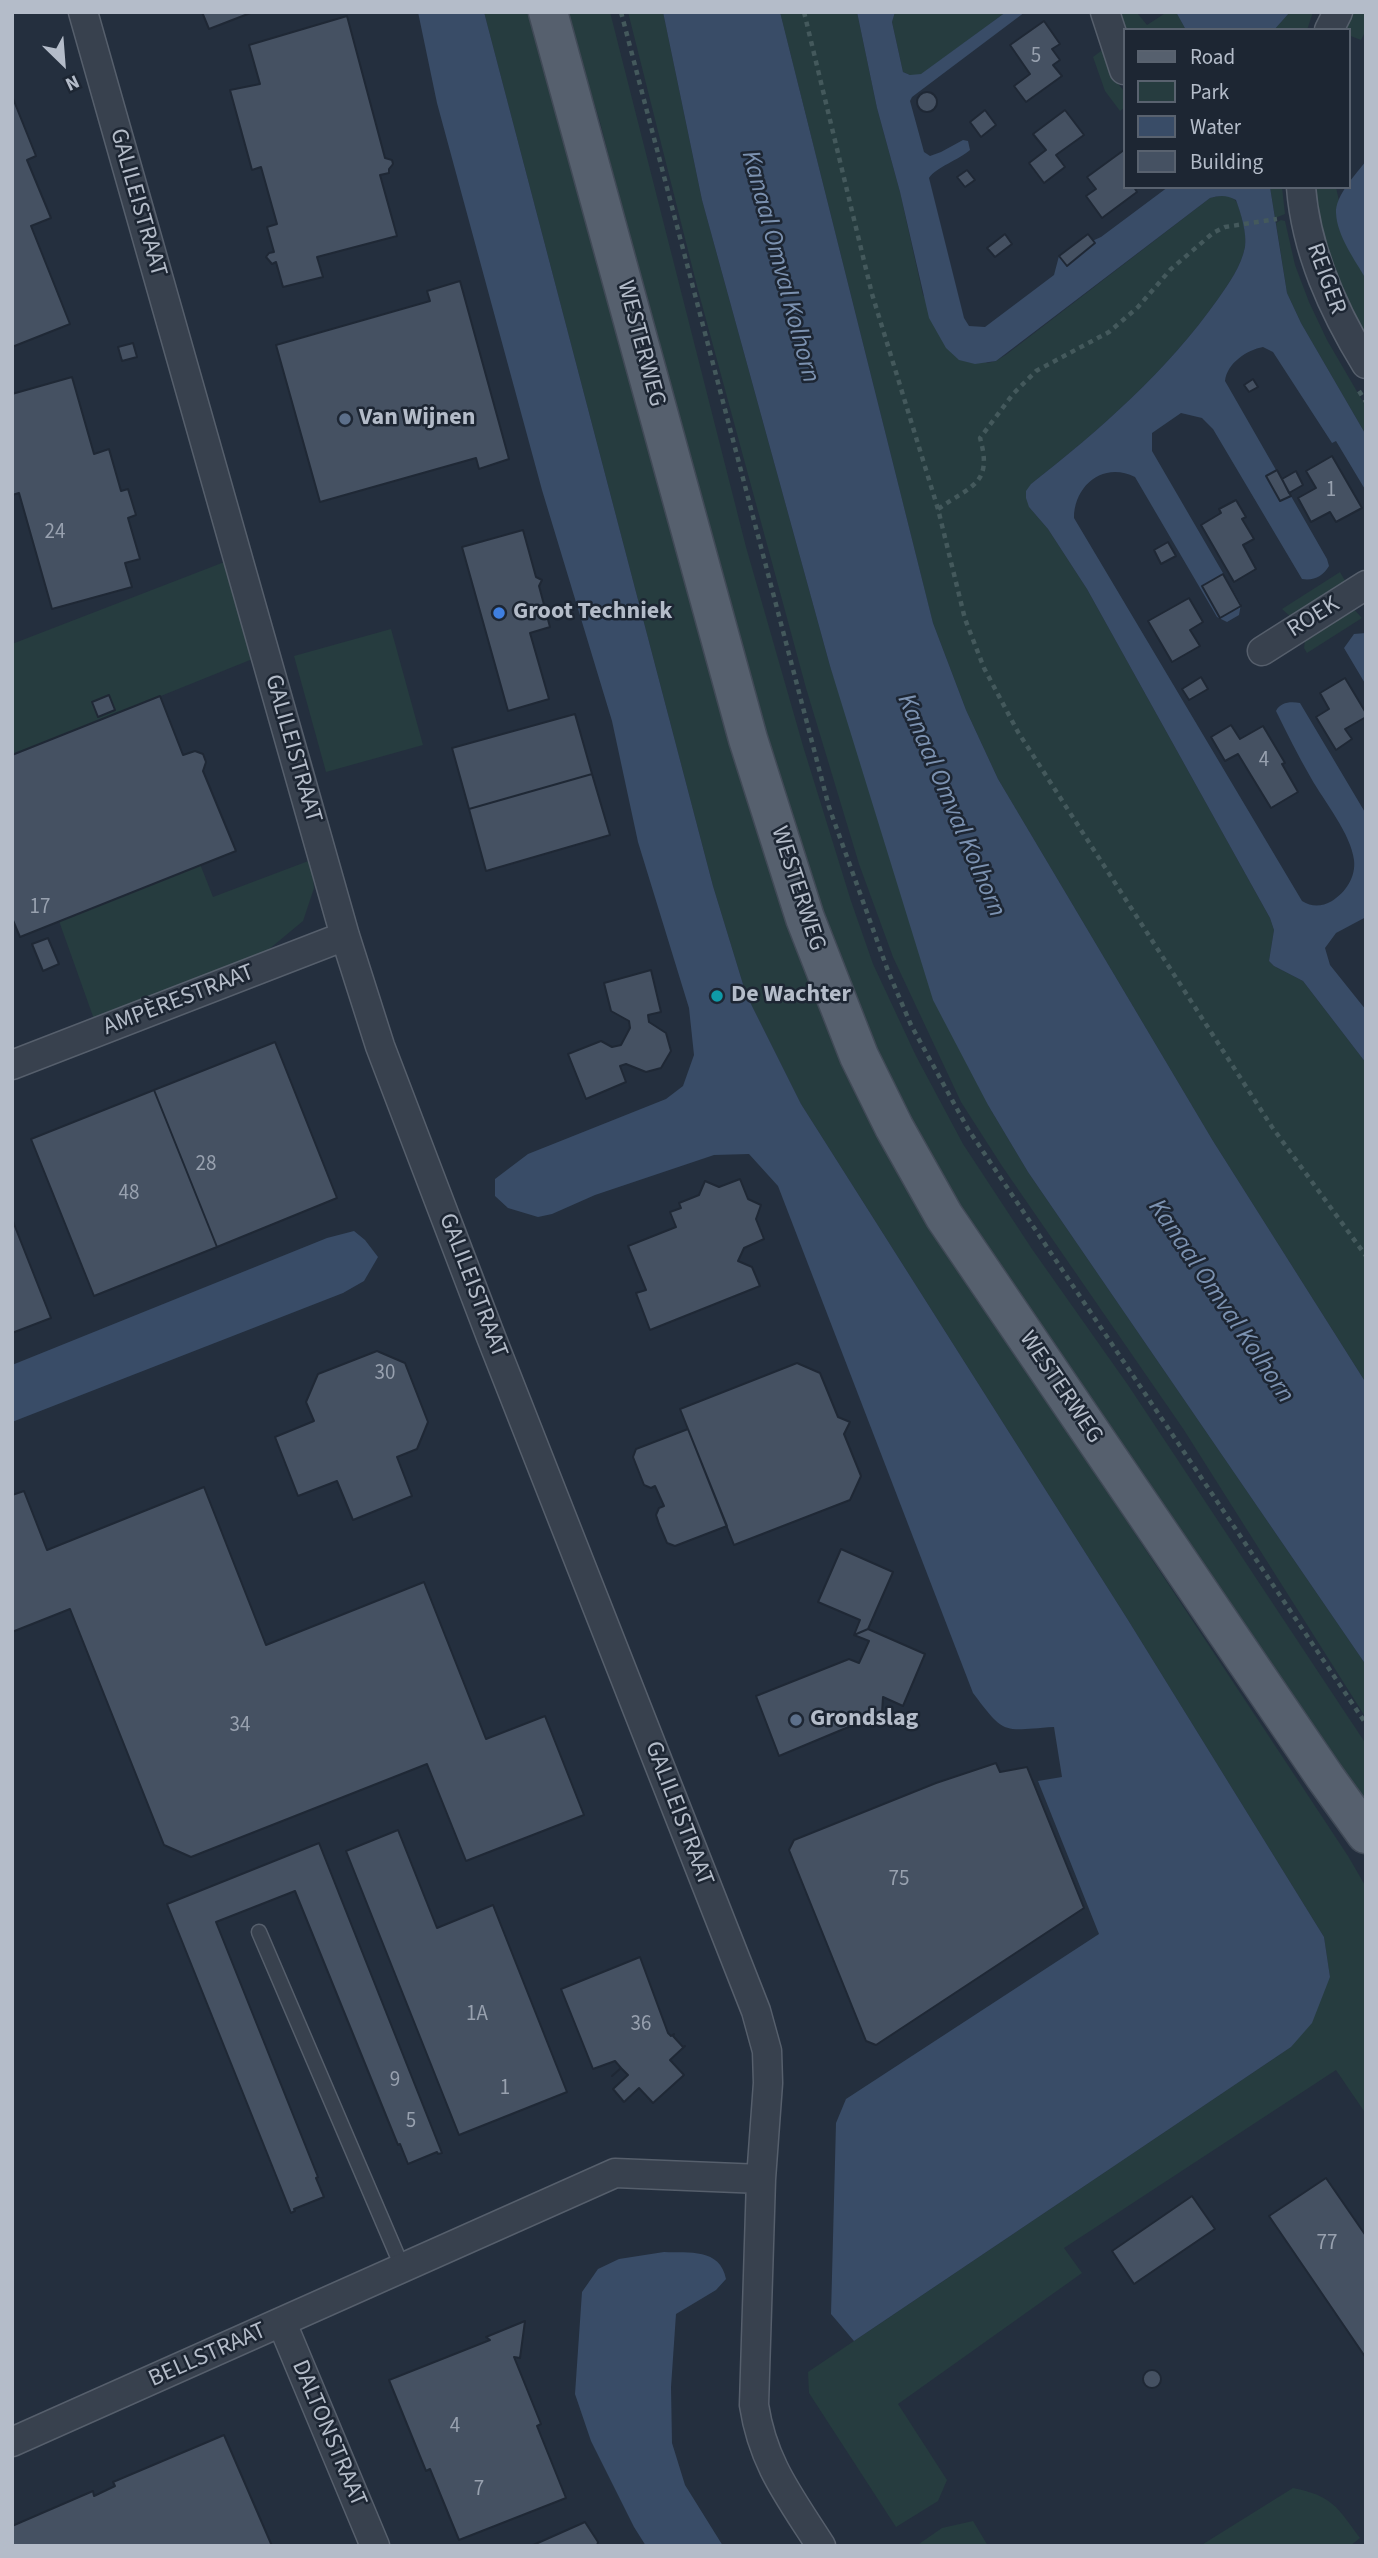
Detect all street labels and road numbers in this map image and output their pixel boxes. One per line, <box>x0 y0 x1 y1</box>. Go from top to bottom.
street label: GALILEISTRAAT <box>102 126 172 280</box>
street label: REIGER <box>1299 239 1351 319</box>
street label: WESTERWEG <box>609 278 671 410</box>
street label: ROEK <box>1283 591 1345 645</box>
street label: GALILEISTRAAT <box>257 672 327 826</box>
street label: WESTERWEG <box>763 823 831 955</box>
street label: AMPÈRESTRAAT <box>100 959 258 1043</box>
street label: GALILEISTRAAT <box>431 1210 513 1362</box>
street label: WESTERWEG <box>1012 1326 1108 1450</box>
street label: GALILEISTRAAT <box>637 1738 719 1890</box>
street label: BELLSTRAAT <box>145 2317 271 2395</box>
street label: DALTONSTRAAT <box>284 2356 372 2512</box>

